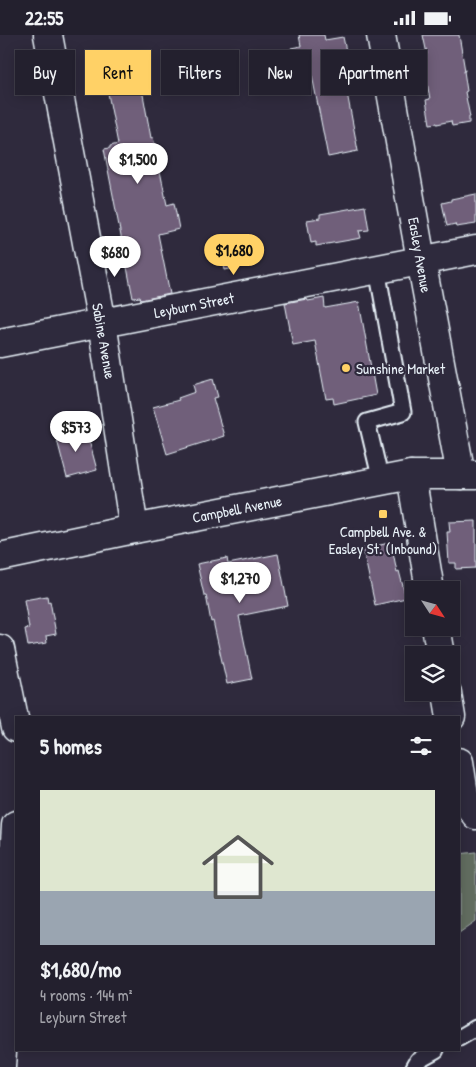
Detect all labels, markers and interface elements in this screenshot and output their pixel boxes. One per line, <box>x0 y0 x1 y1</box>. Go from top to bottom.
text: 22:55 <box>25 5 63 31</box>
chip: Buy <box>15 50 75 95</box>
chip: Rent <box>85 50 151 95</box>
chip: Filters <box>161 50 239 95</box>
chip: New <box>249 50 311 95</box>
chip: Apartment <box>321 50 427 95</box>
pin: $1,500 <box>97 143 179 185</box>
text: $1,500 <box>119 148 157 170</box>
street label: Easley Avenue <box>403 216 437 294</box>
pin: $1,680 <box>193 233 275 276</box>
pin: $680 <box>85 235 145 278</box>
text: $1,680 <box>215 239 253 261</box>
text: $680 <box>101 241 129 263</box>
street label: Leyburn Street <box>152 287 237 323</box>
street label: Sabine Avenue <box>87 301 121 381</box>
place label: Sunshine Market <box>356 358 446 379</box>
marker: Sunshine Market <box>340 362 352 374</box>
pin: $573 <box>46 411 106 453</box>
text: $573 <box>61 416 91 438</box>
street label: Campbell Avenue <box>190 490 284 528</box>
marker: Campbell Ave. & Easley St. (Inbound) <box>377 508 389 520</box>
place label: Campbell Ave. & Easley St. (Inbound) <box>329 521 437 559</box>
pin: $1,270 <box>199 561 281 604</box>
text: $1,270 <box>220 567 260 589</box>
north arrow <box>405 581 460 636</box>
map controls <box>405 581 460 701</box>
button: layers <box>405 646 460 701</box>
text: 5 homes <box>40 732 102 761</box>
icon: filters <box>407 732 435 760</box>
icon: home <box>193 822 283 912</box>
text: $1,680/mo <box>40 955 121 984</box>
text: 4 rooms · 144 m² <box>40 984 132 1006</box>
text: Leyburn Street <box>40 1006 126 1028</box>

